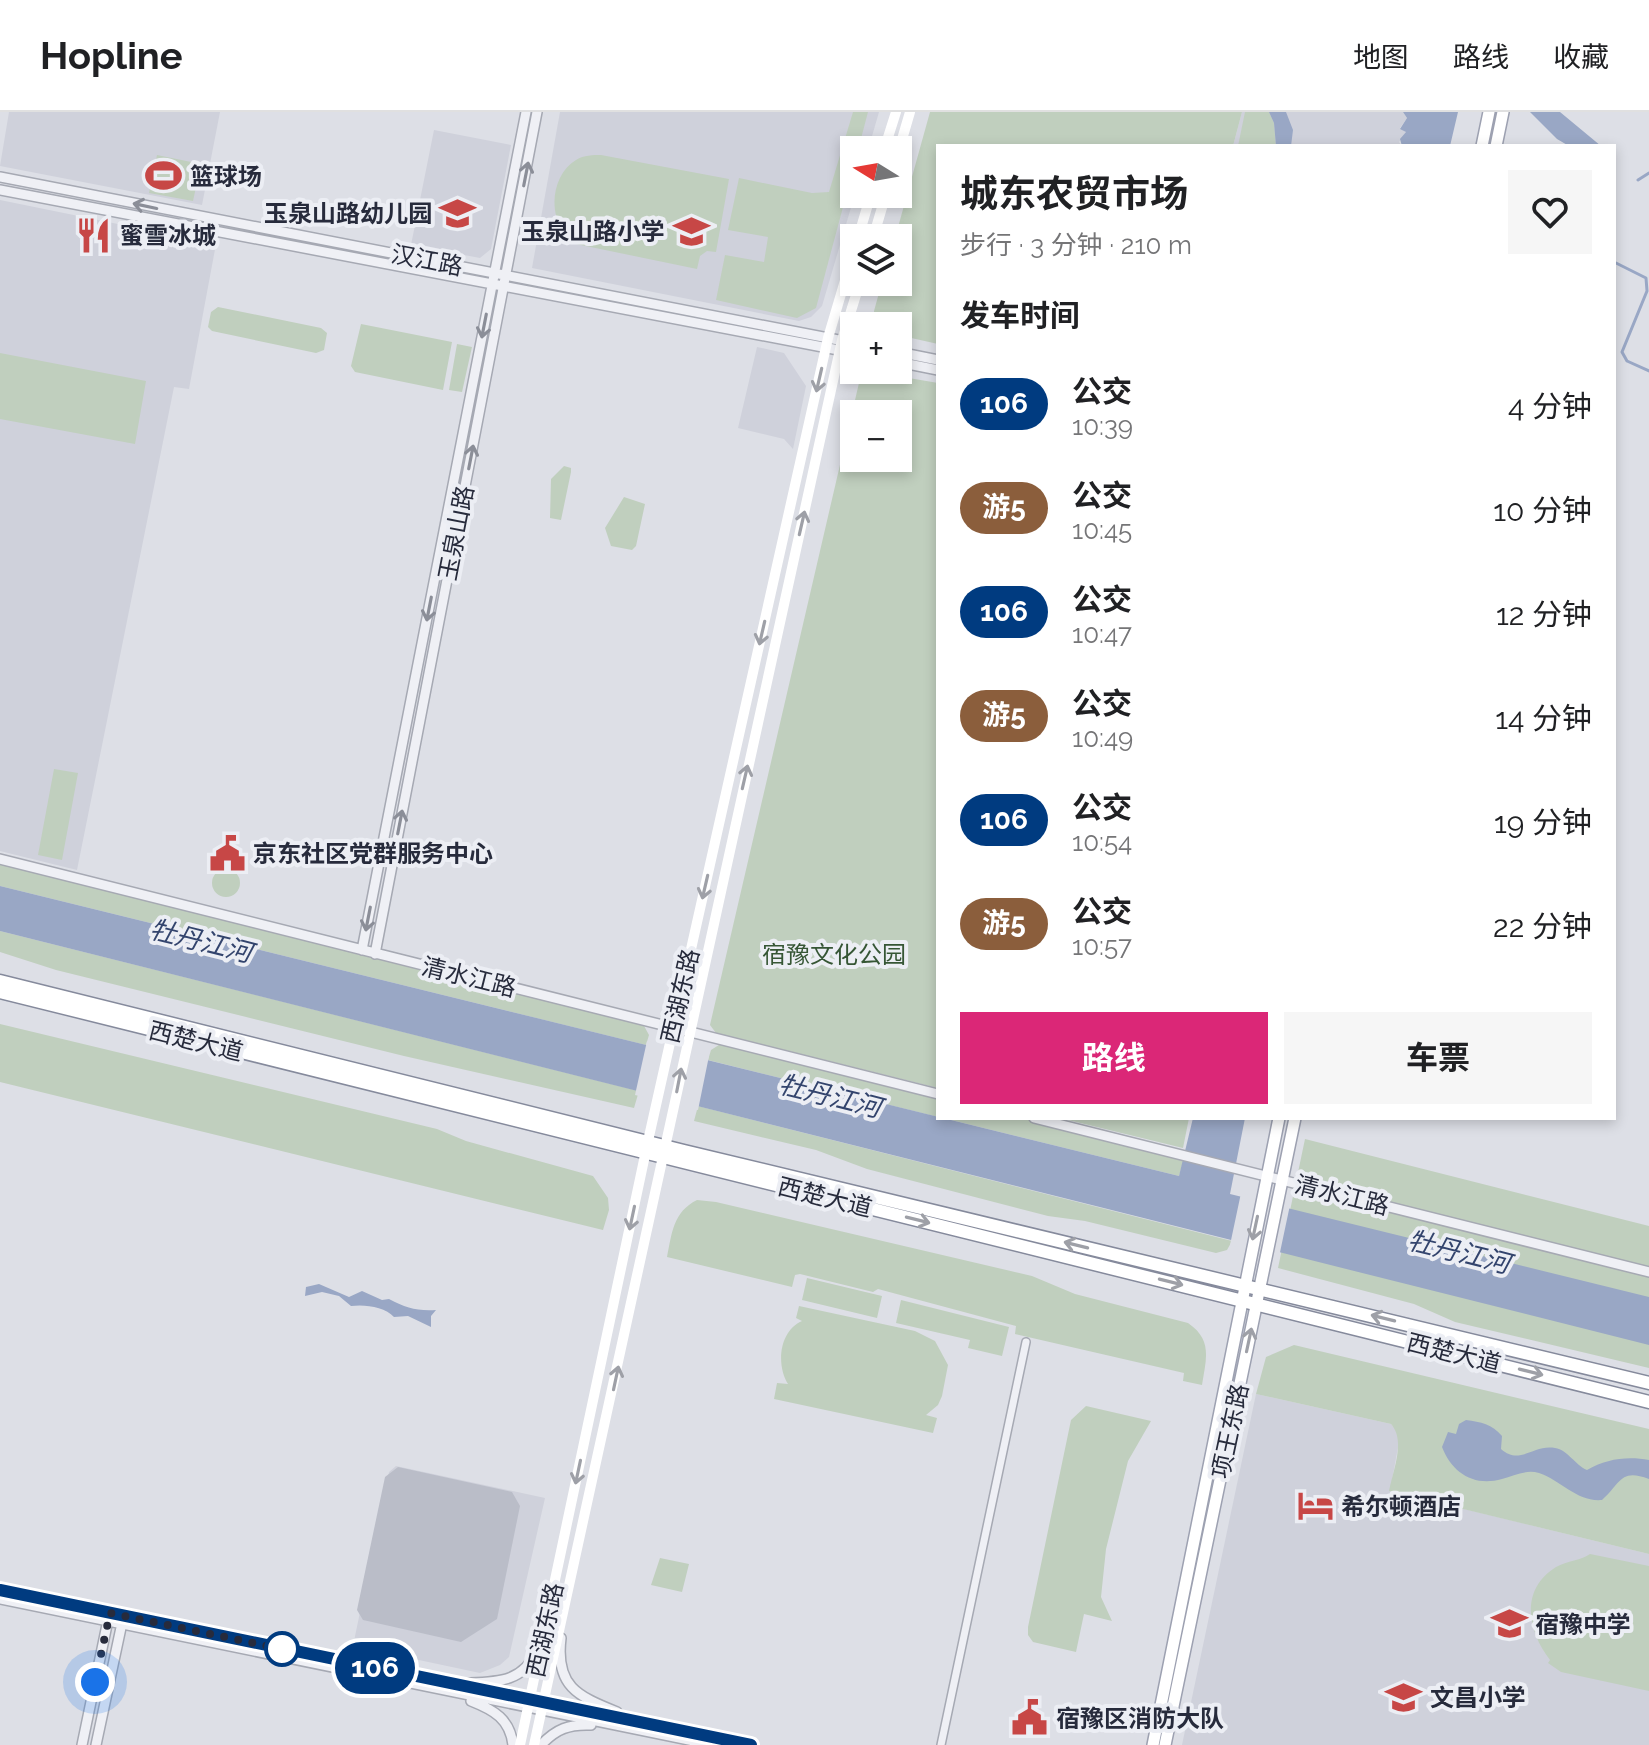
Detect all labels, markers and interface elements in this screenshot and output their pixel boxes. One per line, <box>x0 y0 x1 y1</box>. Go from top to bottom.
text: Hopline <box>40 33 183 78</box>
text: 地图 <box>1353 41 1409 74</box>
text: 路线 <box>1453 41 1509 74</box>
text: 收藏 <box>1553 41 1609 74</box>
north arrow <box>840 136 912 208</box>
map controls <box>840 136 912 472</box>
sports icon: 篮球场 <box>145 157 183 195</box>
place label: 篮球场 <box>190 162 262 191</box>
one-way arrow <box>519 162 534 187</box>
button: heart <box>1508 170 1592 254</box>
text: 城东农贸市场 <box>960 171 1188 216</box>
school or university icon: 玉泉山路幼儿园 <box>439 194 477 232</box>
one-way arrow <box>133 197 158 212</box>
place label: 玉泉山路幼儿园 <box>264 199 432 228</box>
school or university icon: 玉泉山路小学 <box>672 212 710 250</box>
restaurant icon: 蜜雪冰城 <box>75 216 113 254</box>
place label: 玉泉山路小学 <box>521 217 665 246</box>
place label: 蜜雪冰城 <box>120 221 216 250</box>
button: layers <box>840 224 912 296</box>
text: 步行 · 3 分钟 · 210 m <box>960 230 1192 260</box>
street label: 汉江路 <box>389 239 465 281</box>
text: 发车时间 <box>960 298 1080 333</box>
button: + <box>840 312 912 384</box>
one-way arrow <box>476 313 491 338</box>
one-way arrow <box>811 366 826 392</box>
text: 公交 <box>1072 374 1132 409</box>
text: 106 <box>980 387 1028 420</box>
text: 4 分钟 <box>1508 389 1592 424</box>
button: − <box>840 400 912 472</box>
text: 10:39 <box>1072 411 1133 441</box>
one-way arrow <box>464 445 479 470</box>
text: 公交 <box>1072 478 1132 513</box>
street label: 玉泉山路 <box>433 483 479 583</box>
text: 游5 <box>982 491 1026 524</box>
text: 10 分钟 <box>1493 493 1592 528</box>
one-way arrow <box>795 511 810 536</box>
text: 10:45 <box>1072 515 1132 545</box>
text: 公交 <box>1072 582 1132 617</box>
one-way arrow <box>420 595 435 621</box>
text: 106 <box>980 595 1028 628</box>
text: 12 分钟 <box>1496 597 1592 632</box>
text: 10:47 <box>1072 619 1132 649</box>
one-way arrow <box>754 620 769 646</box>
text: 公交 <box>1072 686 1132 721</box>
text: 游5 <box>982 699 1026 732</box>
text: 14 分钟 <box>1495 701 1592 736</box>
text: 10:49 <box>1072 723 1133 753</box>
one-way arrow <box>738 764 753 790</box>
text: 公交 <box>1072 790 1132 825</box>
text: 106 <box>980 803 1028 836</box>
text: 19 分钟 <box>1494 805 1592 840</box>
one-way arrow <box>393 810 408 835</box>
text: 10:54 <box>1072 827 1132 857</box>
public building icon: 京东社区党群服务中心 <box>208 834 246 872</box>
place label: 京东社区党群服务中心 <box>253 839 493 868</box>
one-way arrow <box>697 874 712 899</box>
text: 公交 <box>1072 894 1132 929</box>
one-way arrow <box>360 905 375 931</box>
text: 游5 <box>982 907 1026 940</box>
text: 22 分钟 <box>1493 909 1592 944</box>
water label: 牡丹江河 <box>147 914 260 969</box>
text: 10:57 <box>1072 931 1132 961</box>
park label: 宿豫文化公园 <box>762 940 906 969</box>
street label: 西湖东路 <box>655 946 705 1046</box>
street label: 清水江路 <box>419 951 519 1003</box>
button: 路线 <box>960 1012 1268 1104</box>
button: 车票 <box>1284 1012 1592 1104</box>
street label: 西楚大道 <box>146 1015 246 1067</box>
one-way arrow <box>673 1067 688 1093</box>
water label: 牡丹江河 <box>776 1069 889 1124</box>
street label: 清水江路 <box>1292 1169 1392 1221</box>
street label: 西楚大道 <box>775 1171 875 1223</box>
one-way arrow <box>623 1204 638 1230</box>
one-way arrow <box>905 1213 931 1228</box>
one-way arrow <box>1247 1215 1262 1240</box>
water label: 牡丹江河 <box>1405 1225 1518 1280</box>
one-way arrow <box>1063 1237 1089 1252</box>
one-way arrow <box>1157 1275 1183 1290</box>
one-way arrow <box>1370 1310 1396 1325</box>
one-way arrow <box>1242 1327 1257 1353</box>
street label: 西楚大道 <box>1404 1327 1504 1379</box>
one-way arrow <box>609 1366 624 1392</box>
one-way arrow <box>1518 1366 1544 1381</box>
street label: 项王东路 <box>1206 1381 1254 1481</box>
one-way arrow <box>570 1459 585 1484</box>
hotel icon: 希尔顿酒店 <box>1296 1487 1334 1525</box>
place label: 希尔顿酒店 <box>1341 1492 1461 1521</box>
street label: 西湖东路 <box>521 1580 569 1680</box>
school or university icon: 宿豫中学 <box>1490 1605 1528 1643</box>
place label: 宿豫中学 <box>1535 1610 1631 1639</box>
unlabelled marker <box>265 1632 299 1666</box>
line badge: 106 <box>329 1642 421 1694</box>
text: 106 <box>351 1651 399 1684</box>
your location <box>75 1662 115 1702</box>
school or university icon: 文昌小学 <box>1385 1678 1423 1716</box>
place label: 文昌小学 <box>1430 1683 1526 1712</box>
public building icon: 宿豫区消防大队 <box>1011 1699 1049 1737</box>
place label: 宿豫区消防大队 <box>1056 1704 1224 1733</box>

